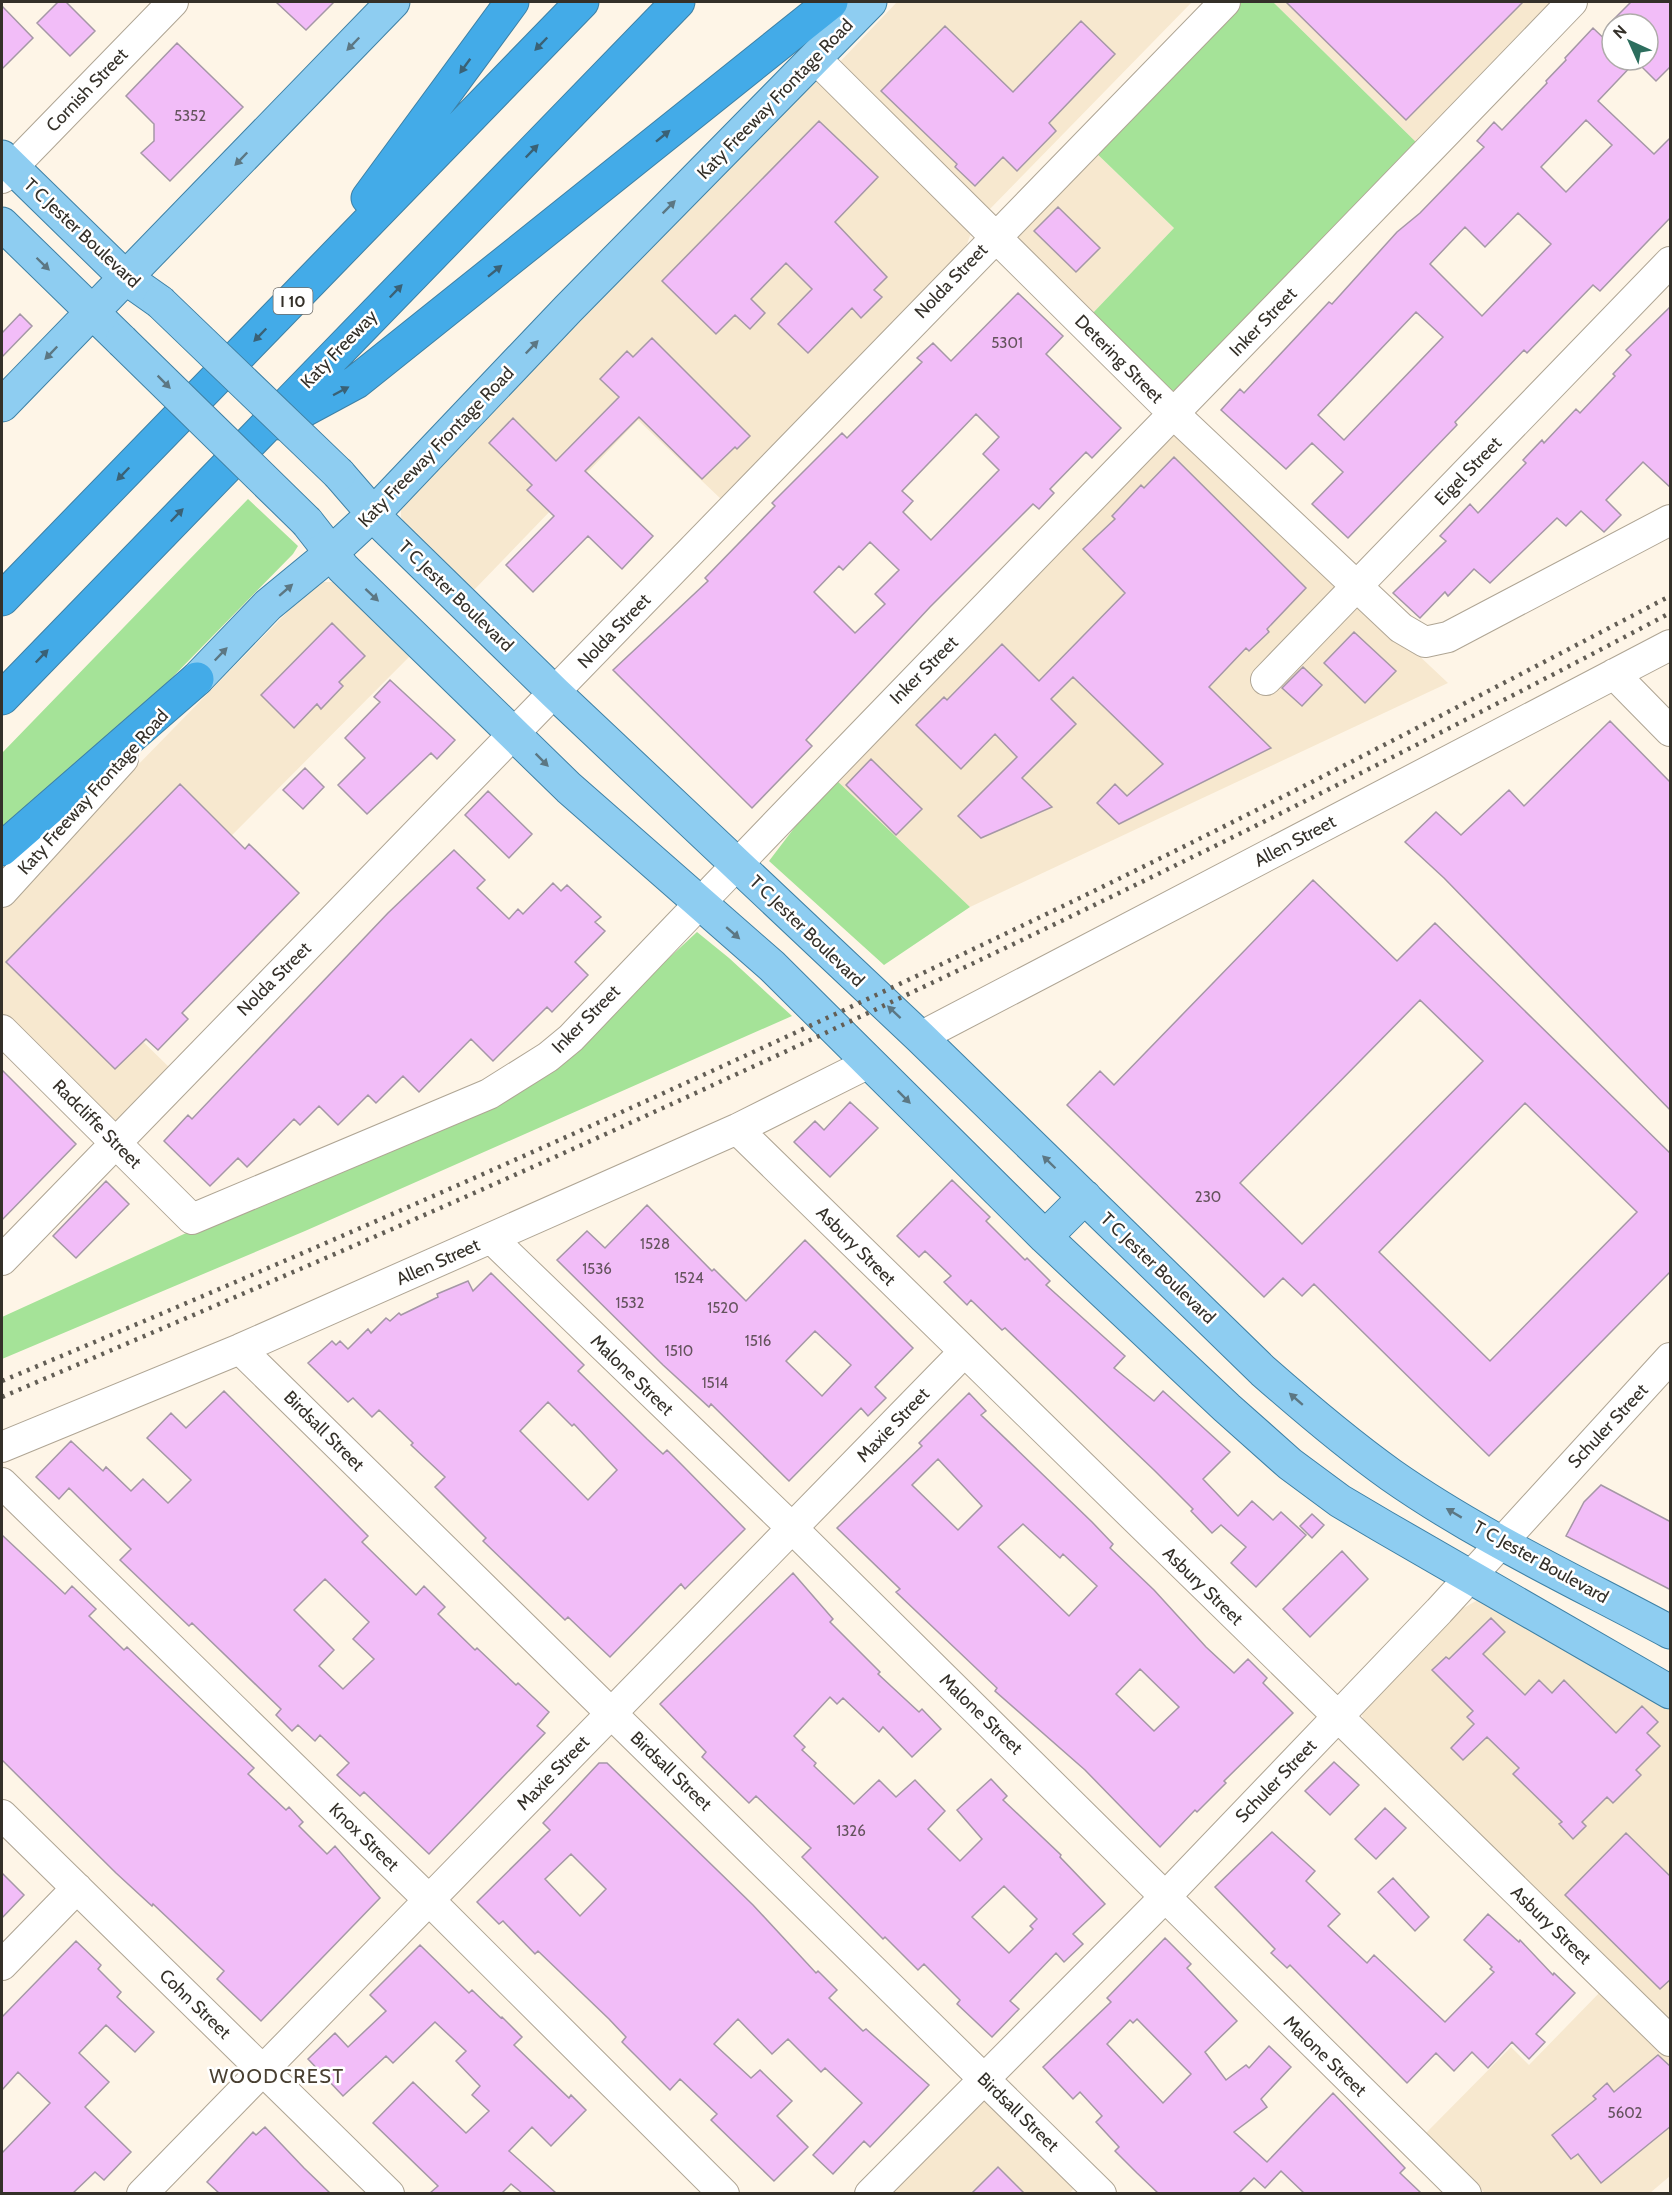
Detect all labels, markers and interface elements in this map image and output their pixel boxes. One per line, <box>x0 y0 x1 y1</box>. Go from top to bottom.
north arrow <box>1600 12 1660 72</box>
street label: Katy Freeway Frontage Road <box>693 14 857 184</box>
text: N <box>1609 21 1630 42</box>
one-way arrow <box>346 36 360 51</box>
one-way arrow <box>534 36 548 51</box>
street label: Cornish Street <box>42 44 132 136</box>
one-way arrow <box>459 57 471 73</box>
house number: 5352 <box>174 107 206 125</box>
one-way arrow <box>655 130 671 143</box>
one-way arrow <box>524 145 538 159</box>
one-way arrow <box>234 152 248 166</box>
street label: T C Jester Boulevard <box>19 173 145 293</box>
one-way arrow <box>661 201 675 215</box>
street label: Nolda Street <box>910 239 992 323</box>
one-way arrow <box>36 257 50 271</box>
one-way arrow <box>487 266 502 278</box>
street label: Inker Street <box>1225 283 1301 361</box>
one-way arrow <box>388 284 402 298</box>
road number: I 10 <box>274 288 312 314</box>
street label: Katy Freeway <box>296 305 382 393</box>
street label: Detering Street <box>1070 310 1168 408</box>
one-way arrow <box>253 327 267 341</box>
house number: 5301 <box>991 334 1023 352</box>
one-way arrow <box>525 340 539 354</box>
one-way arrow <box>45 346 59 360</box>
street label: Katy Freeway Frontage Road <box>354 362 518 532</box>
one-way arrow <box>157 374 171 388</box>
one-way arrow <box>332 386 349 396</box>
street label: Eigel Street <box>1430 432 1506 510</box>
one-way arrow <box>117 467 131 481</box>
one-way arrow <box>170 509 184 523</box>
street label: T C Jester Boulevard <box>394 536 518 656</box>
one-way arrow <box>278 584 293 597</box>
one-way arrow <box>365 588 380 602</box>
street label: Nolda Street <box>573 589 655 673</box>
street label: Inker Street <box>885 631 963 709</box>
one-way arrow <box>213 647 227 661</box>
one-way arrow <box>35 648 49 663</box>
street label: Katy Freeway Frontage Road <box>13 705 173 879</box>
one-way arrow <box>534 753 548 767</box>
street label: Allen Street <box>1251 810 1339 872</box>
street label: T C Jester Boulevard <box>745 871 869 991</box>
one-way arrow <box>726 926 741 940</box>
street label: Nolda Street <box>232 937 316 1021</box>
street label: Inker Street <box>547 980 625 1058</box>
one-way arrow <box>886 1005 901 1019</box>
street label: Radcliffe Street <box>48 1075 146 1173</box>
one-way arrow <box>897 1090 911 1105</box>
one-way arrow <box>1042 1155 1057 1169</box>
house number: 230 <box>1195 1188 1221 1206</box>
street label: Asbury Street <box>812 1202 900 1290</box>
street label: T C Jester Boulevard <box>1096 1208 1220 1328</box>
street label: Allen Street <box>393 1234 483 1290</box>
house number: 1528 <box>640 1235 670 1253</box>
house number: 1536 <box>582 1260 612 1278</box>
house number: 1524 <box>674 1269 704 1287</box>
house number: 1532 <box>616 1294 645 1312</box>
house number: 1520 <box>707 1299 739 1317</box>
street label: Malone Street <box>586 1330 678 1420</box>
house number: 1516 <box>745 1332 771 1350</box>
house number: 1510 <box>665 1342 693 1360</box>
house number: 1514 <box>702 1374 729 1392</box>
street label: Schuler Street <box>1563 1379 1653 1473</box>
street label: Maxie Street <box>852 1383 934 1467</box>
street label: Birdsall Street <box>279 1386 369 1476</box>
one-way arrow <box>1288 1392 1303 1406</box>
one-way arrow <box>1445 1508 1462 1519</box>
street label: T C Jester Boulevard <box>1470 1516 1612 1608</box>
street label: Asbury Street <box>1158 1542 1248 1630</box>
street label: Malone Street <box>935 1669 1027 1759</box>
street label: Birdsall Street <box>626 1727 716 1815</box>
street label: Maxie Street <box>512 1731 594 1815</box>
street label: Schuler Street <box>1231 1735 1321 1827</box>
street label: Knox Street <box>324 1798 404 1876</box>
house number: 1326 <box>836 1822 866 1840</box>
street label: Asbury Street <box>1506 1881 1596 1969</box>
street label: Cohn Street <box>155 1965 235 2043</box>
street label: Malone Street <box>1279 2011 1371 2101</box>
district label: WOODCREST <box>209 2064 345 2088</box>
street label: Birdsall Street <box>973 2068 1063 2156</box>
house number: 5602 <box>1608 2104 1643 2122</box>

